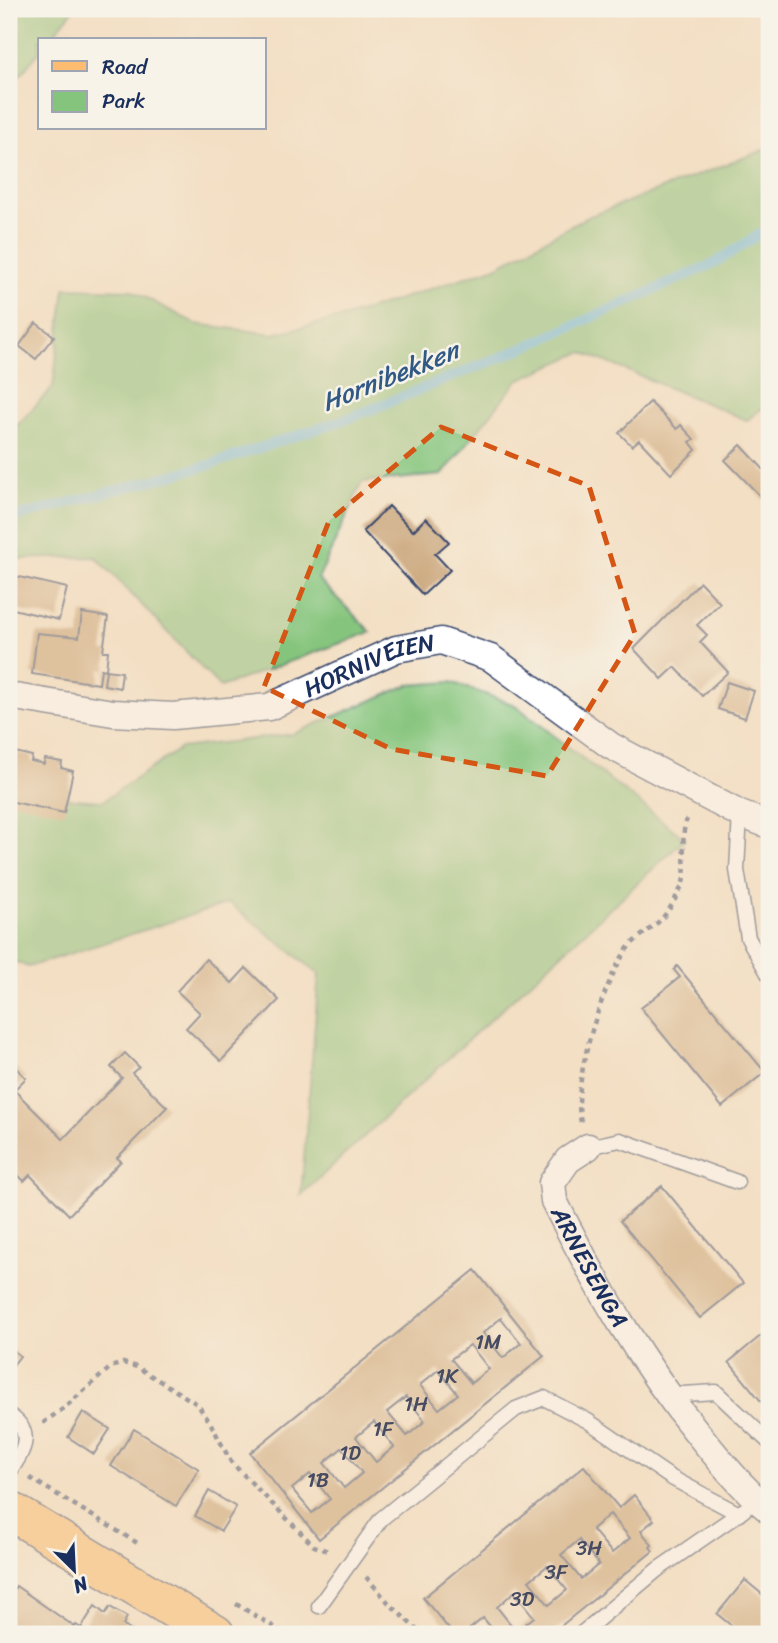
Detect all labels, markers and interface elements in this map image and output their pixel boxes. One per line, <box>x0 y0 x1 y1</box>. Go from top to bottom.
legend <box>38 38 266 130</box>
text: Road <box>102 48 149 86</box>
text: Park <box>102 82 145 120</box>
water label: Hornibekken <box>314 326 468 424</box>
street label: HORNIVEIEN <box>296 621 438 710</box>
street label: ARNESENGA <box>538 1198 640 1336</box>
house number: 1M <box>475 1323 501 1361</box>
house number: 1K <box>436 1357 459 1395</box>
house number: 1H <box>404 1385 428 1423</box>
house number: 1F <box>373 1410 395 1448</box>
house number: 1D <box>339 1434 361 1472</box>
house number: 1B <box>307 1461 329 1499</box>
house number: 3H <box>576 1529 602 1567</box>
north arrow <box>38 1534 108 1604</box>
house number: 3F <box>545 1553 569 1591</box>
text: N <box>67 1567 94 1603</box>
house number: 3D <box>510 1580 534 1618</box>

